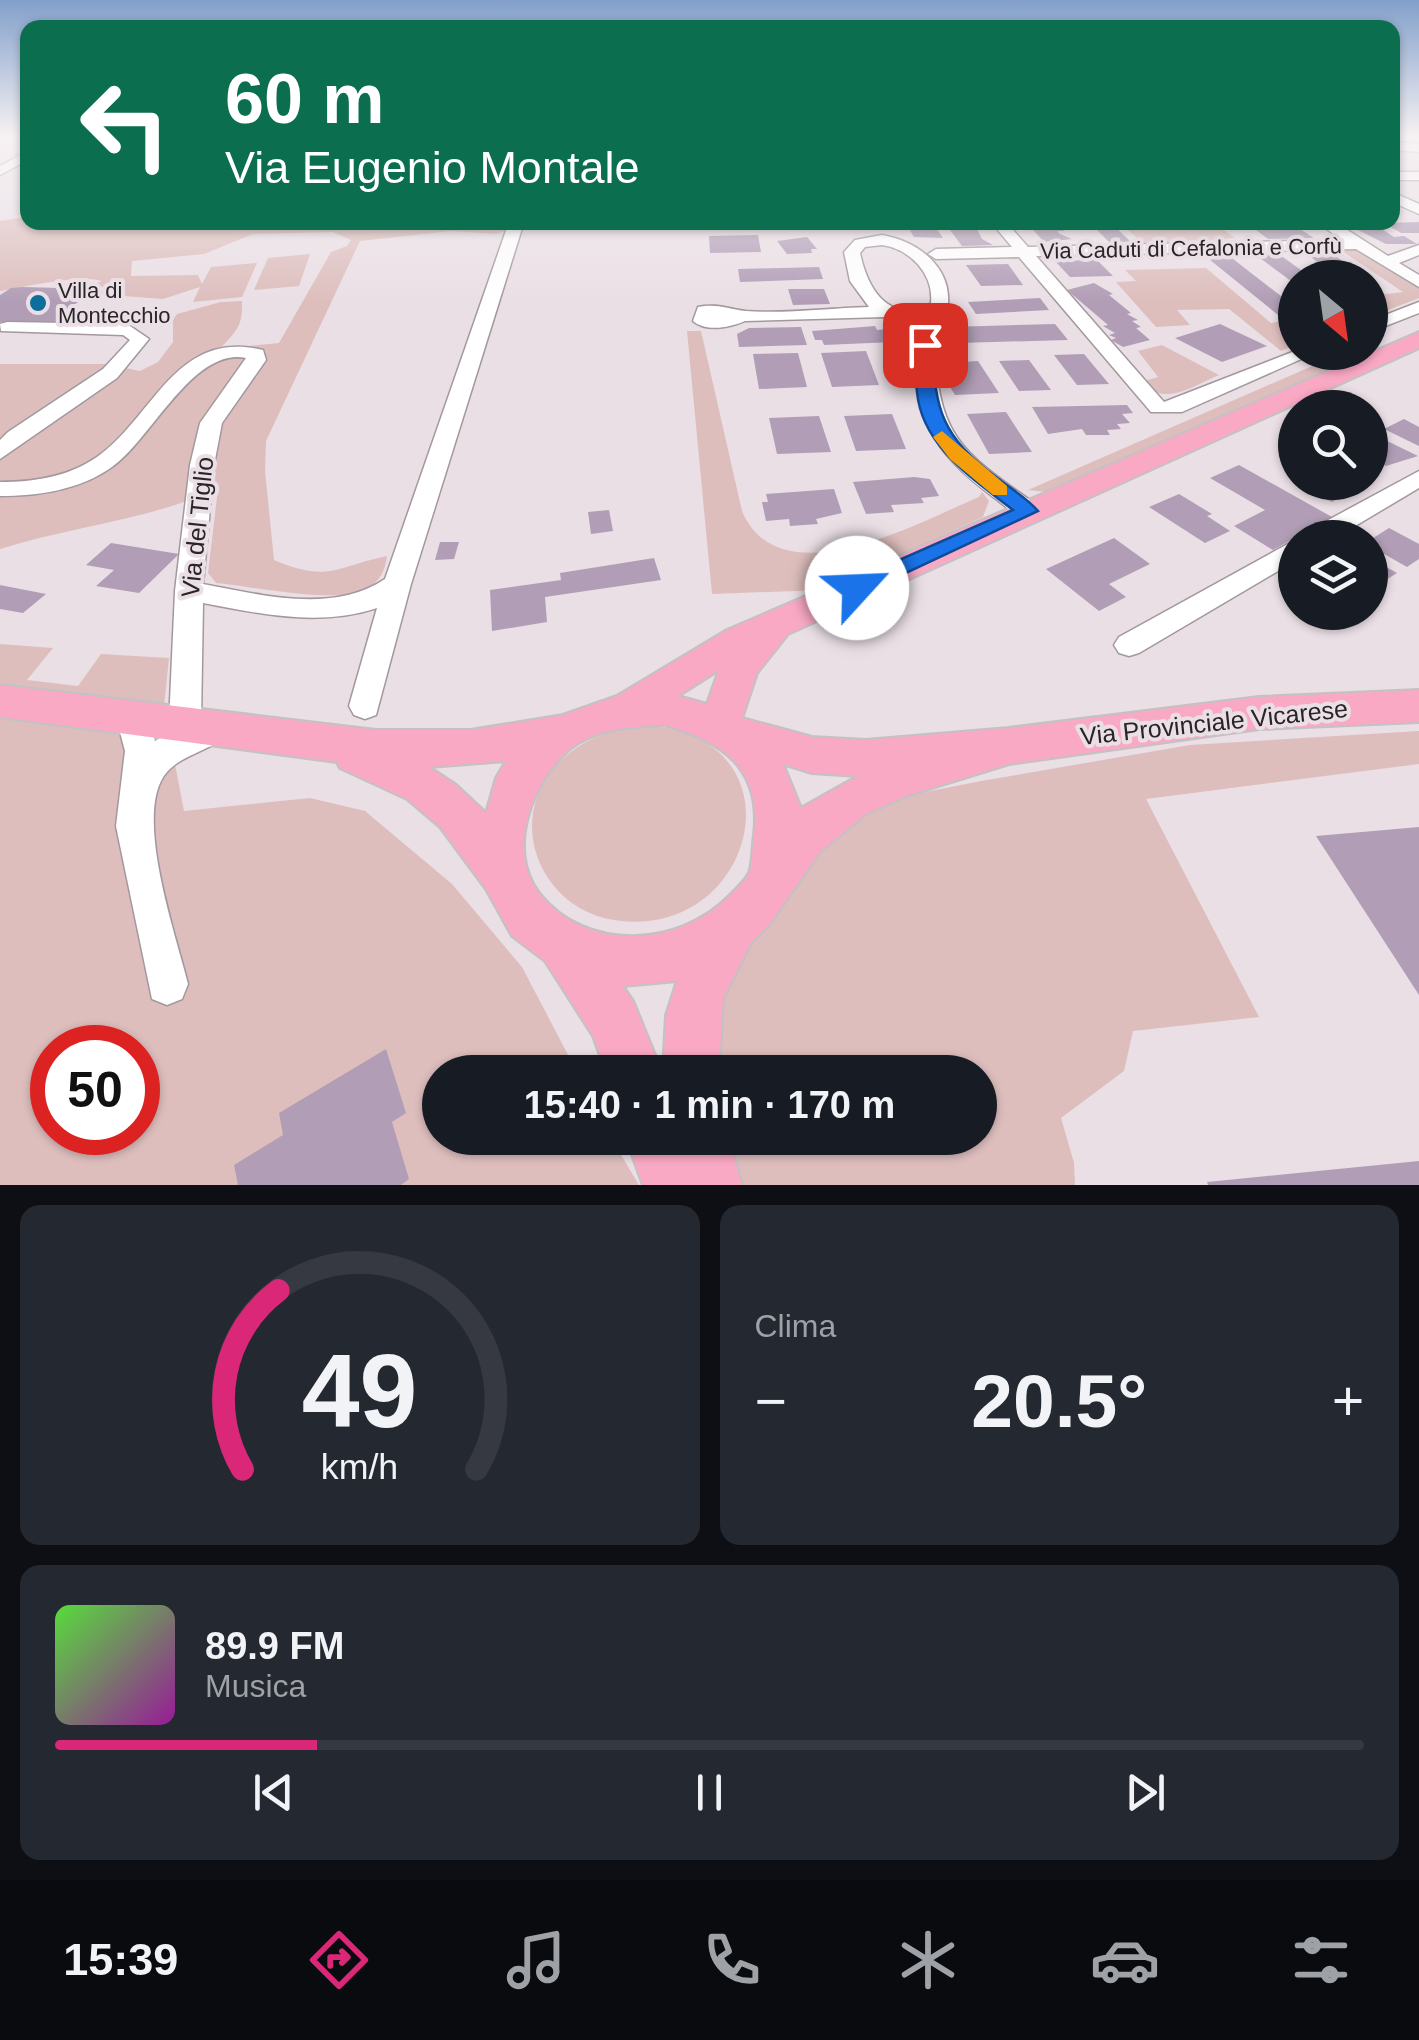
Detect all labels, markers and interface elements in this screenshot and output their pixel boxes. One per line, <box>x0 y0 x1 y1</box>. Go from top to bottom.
icon: left <box>60 60 190 190</box>
text: 60 m <box>225 60 385 138</box>
text: Via Eugenio Montale <box>225 142 639 193</box>
street label: Via Caduti di Cefalonia e Corfù <box>1040 233 1342 264</box>
north arrow <box>1278 260 1388 370</box>
map controls <box>1278 260 1388 630</box>
place label: Villa di Montecchio <box>58 278 171 328</box>
marker: Villa di Montecchio <box>27 292 49 314</box>
pin <box>883 303 968 388</box>
icon: arrive <box>898 318 953 373</box>
button: search <box>1278 390 1388 500</box>
street label: Via del Tiglio <box>176 455 218 599</box>
button: layers <box>1278 520 1388 630</box>
position arrow <box>805 536 909 640</box>
street label: Via Provinciale Vicarese <box>1079 694 1349 750</box>
speed limit sign: 50 <box>30 1025 160 1155</box>
text: 15:40 · 1 min · 170 m <box>524 1084 895 1126</box>
text: Clima <box>755 1308 836 1344</box>
text: 49 <box>302 1333 418 1449</box>
text: 20.5° <box>971 1359 1147 1443</box>
text: − <box>755 1370 787 1432</box>
text: + <box>1332 1370 1364 1432</box>
text: km/h <box>321 1447 398 1487</box>
text: 89.9 FM <box>205 1625 344 1667</box>
text: Musica <box>205 1668 306 1704</box>
icon: previous <box>246 1765 301 1820</box>
icon: pause <box>682 1765 737 1820</box>
icon: next <box>1118 1765 1173 1820</box>
icon: directions <box>304 1925 374 1995</box>
icon: music <box>501 1925 571 1995</box>
icon: phone <box>697 1925 767 1995</box>
icon: climate <box>893 1925 963 1995</box>
icon: car <box>1090 1925 1160 1995</box>
icon: filters <box>1286 1925 1356 1995</box>
text: 15:39 <box>63 1934 178 1985</box>

